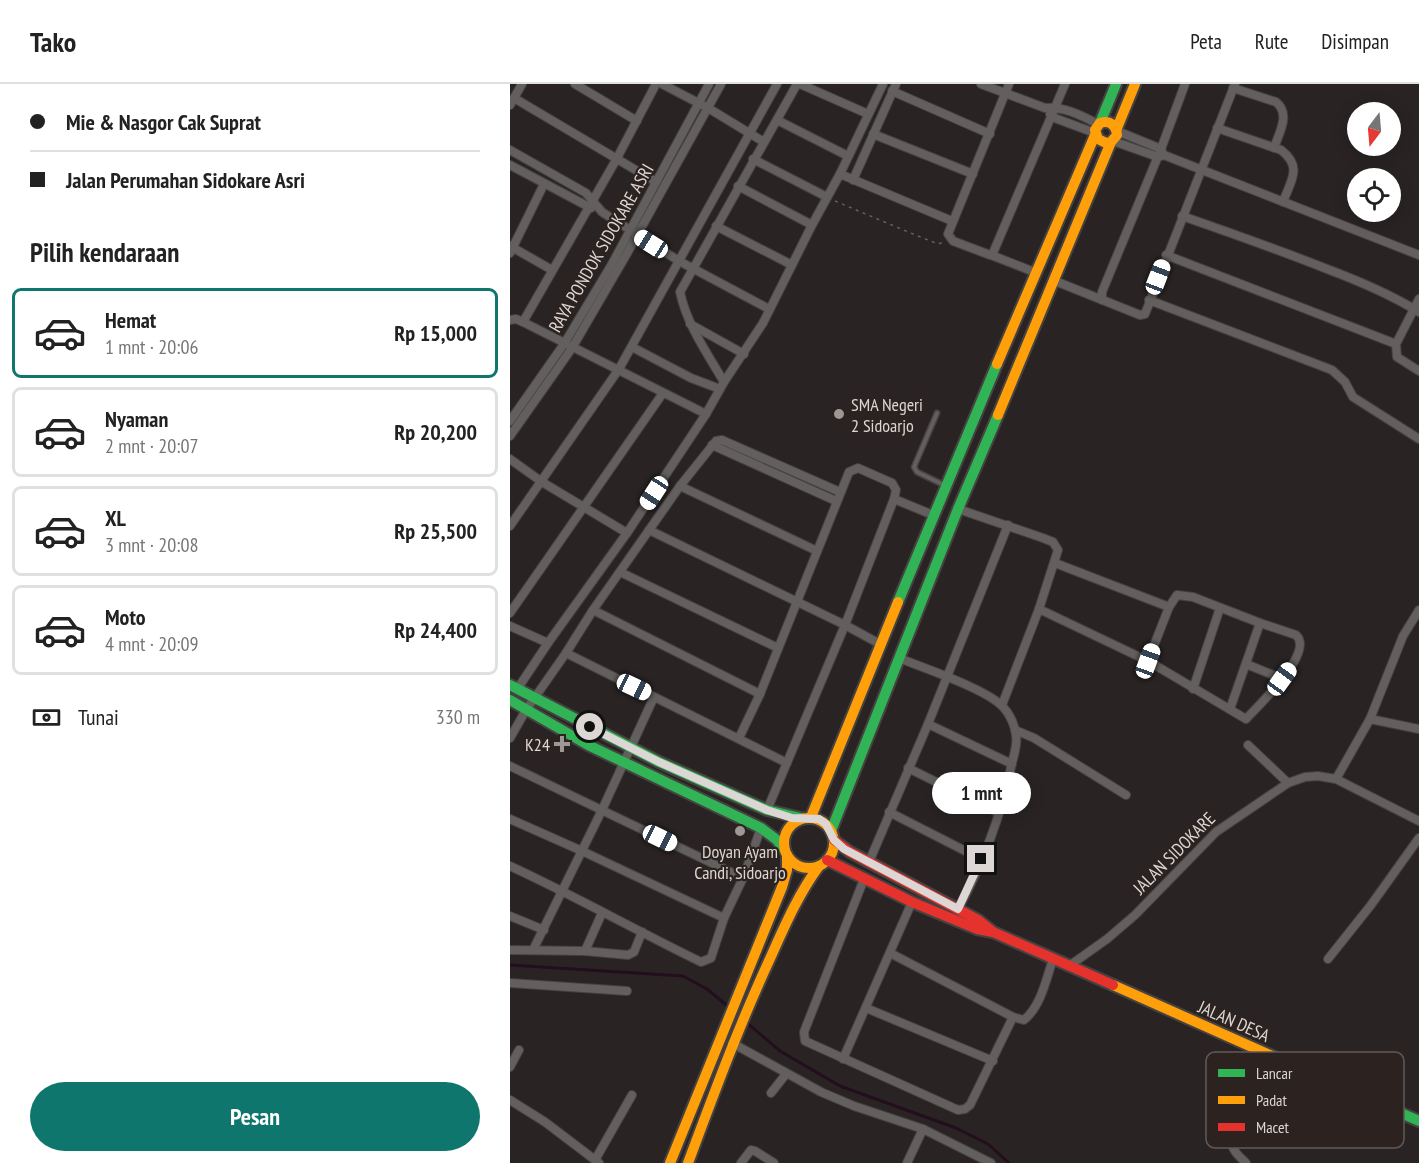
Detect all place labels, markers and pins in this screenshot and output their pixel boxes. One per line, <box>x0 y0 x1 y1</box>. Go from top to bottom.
place label: SMA Negeri 2 Sidoarjo <box>851 393 923 437</box>
marker: SMA Negeri 2 Sidoarjo <box>832 407 846 421</box>
place label: K24 <box>525 733 550 756</box>
marker: K24 <box>555 737 569 751</box>
marker: Doyan Ayam Candi, Sidoarjo <box>733 824 747 838</box>
place label: Doyan Ayam Candi, Sidoarjo <box>694 840 786 884</box>

